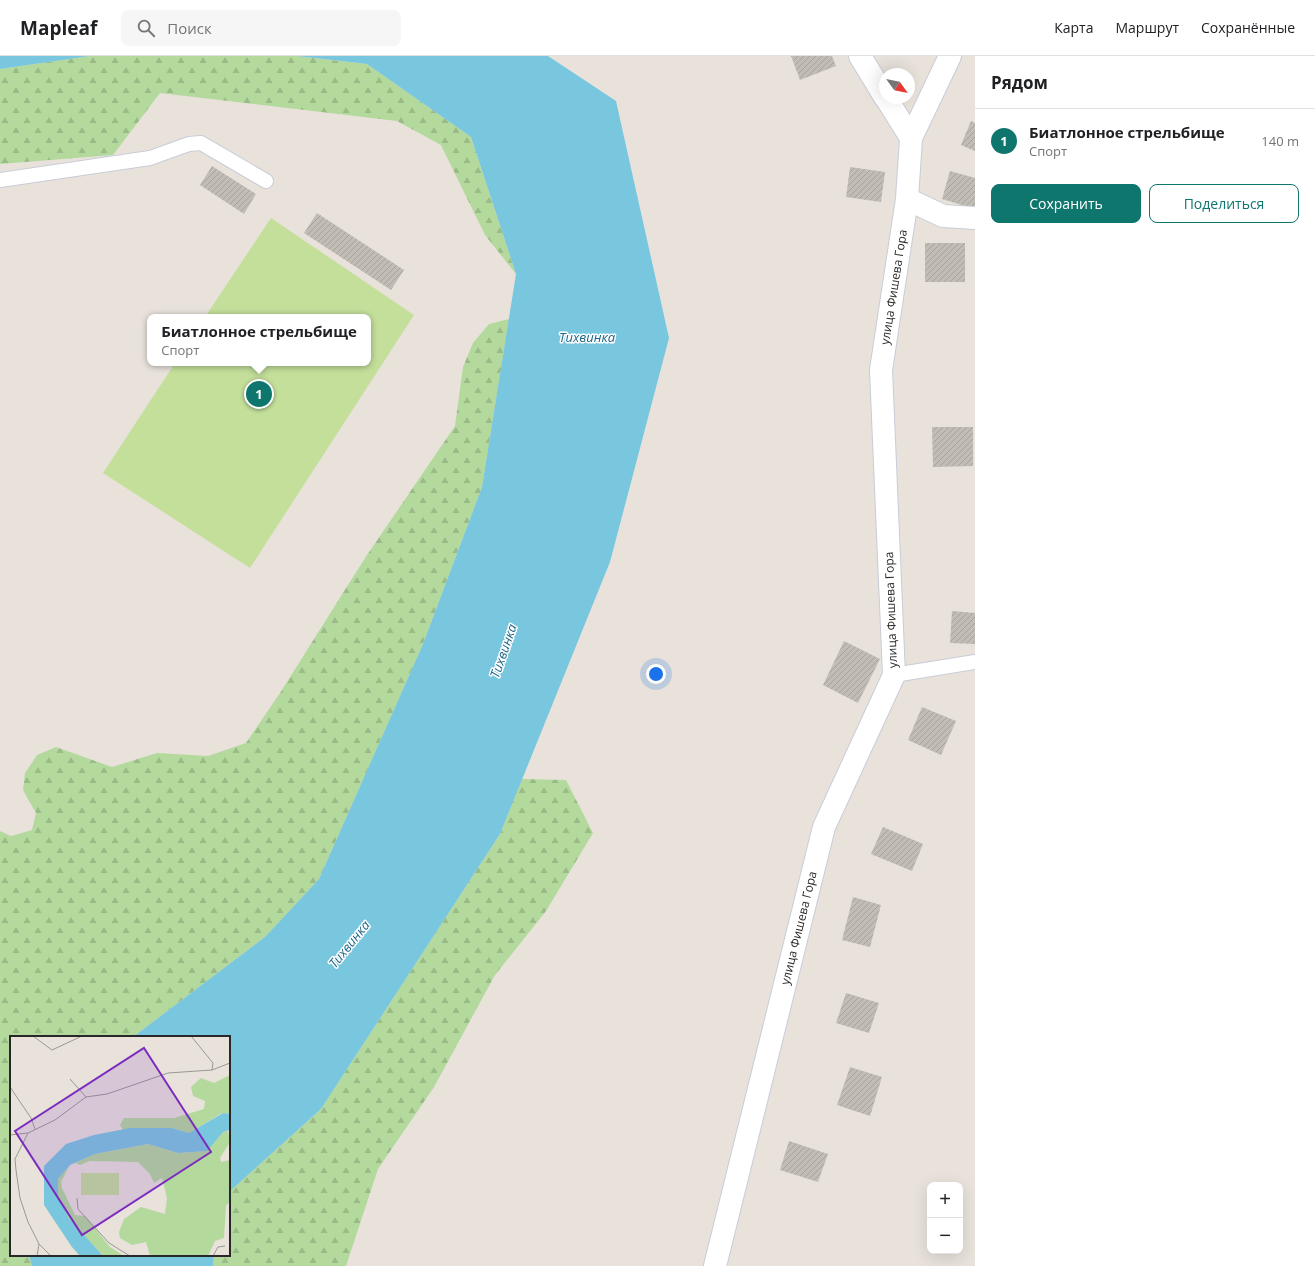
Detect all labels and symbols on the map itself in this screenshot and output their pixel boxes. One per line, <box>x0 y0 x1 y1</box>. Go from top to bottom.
north arrow <box>879 68 915 104</box>
street label: улица Фишева Гора <box>876 228 911 346</box>
water label: Тихвинка <box>559 328 616 346</box>
pin: 1 <box>246 379 272 409</box>
street label: улица Фишева Гора <box>880 551 901 669</box>
water label: Тихвинка <box>485 621 521 680</box>
your location <box>646 664 666 684</box>
street label: улица Фишева Гора <box>776 869 821 986</box>
water label: Тихвинка <box>324 916 374 971</box>
inset map <box>10 1036 230 1256</box>

